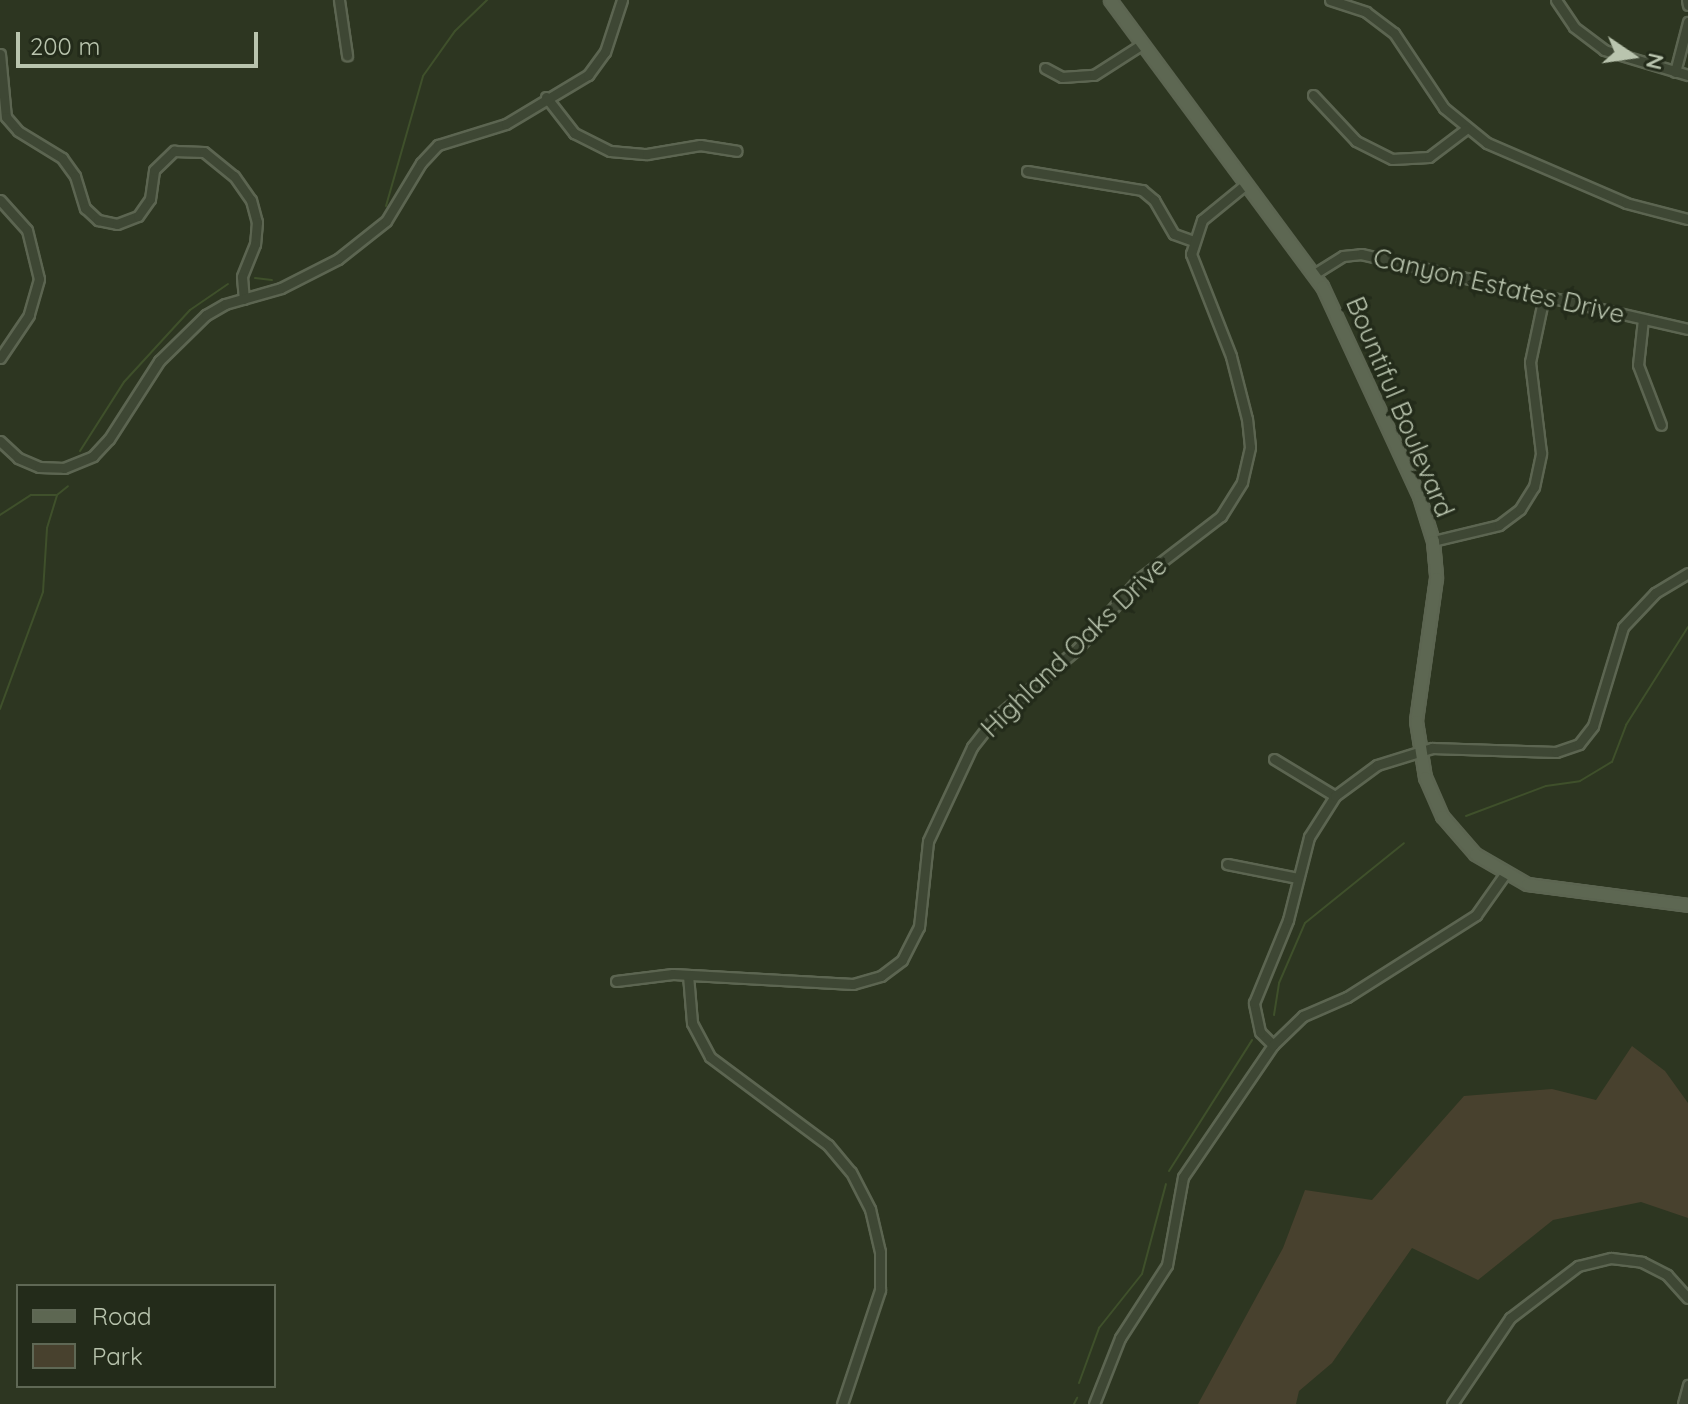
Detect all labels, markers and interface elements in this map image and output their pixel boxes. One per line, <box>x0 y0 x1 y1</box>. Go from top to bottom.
scale bar <box>20 16 262 66</box>
north arrow <box>1592 16 1672 96</box>
text: 200 m <box>30 31 100 61</box>
text: N <box>1640 50 1671 72</box>
street label: Canyon Estates Drive <box>1370 242 1628 330</box>
street label: Bountiful Boulevard <box>1339 292 1461 522</box>
street label: Highland Oaks Drive <box>975 550 1173 744</box>
legend <box>16 1284 276 1388</box>
text: Road <box>92 1301 152 1331</box>
text: Park <box>92 1341 143 1371</box>

